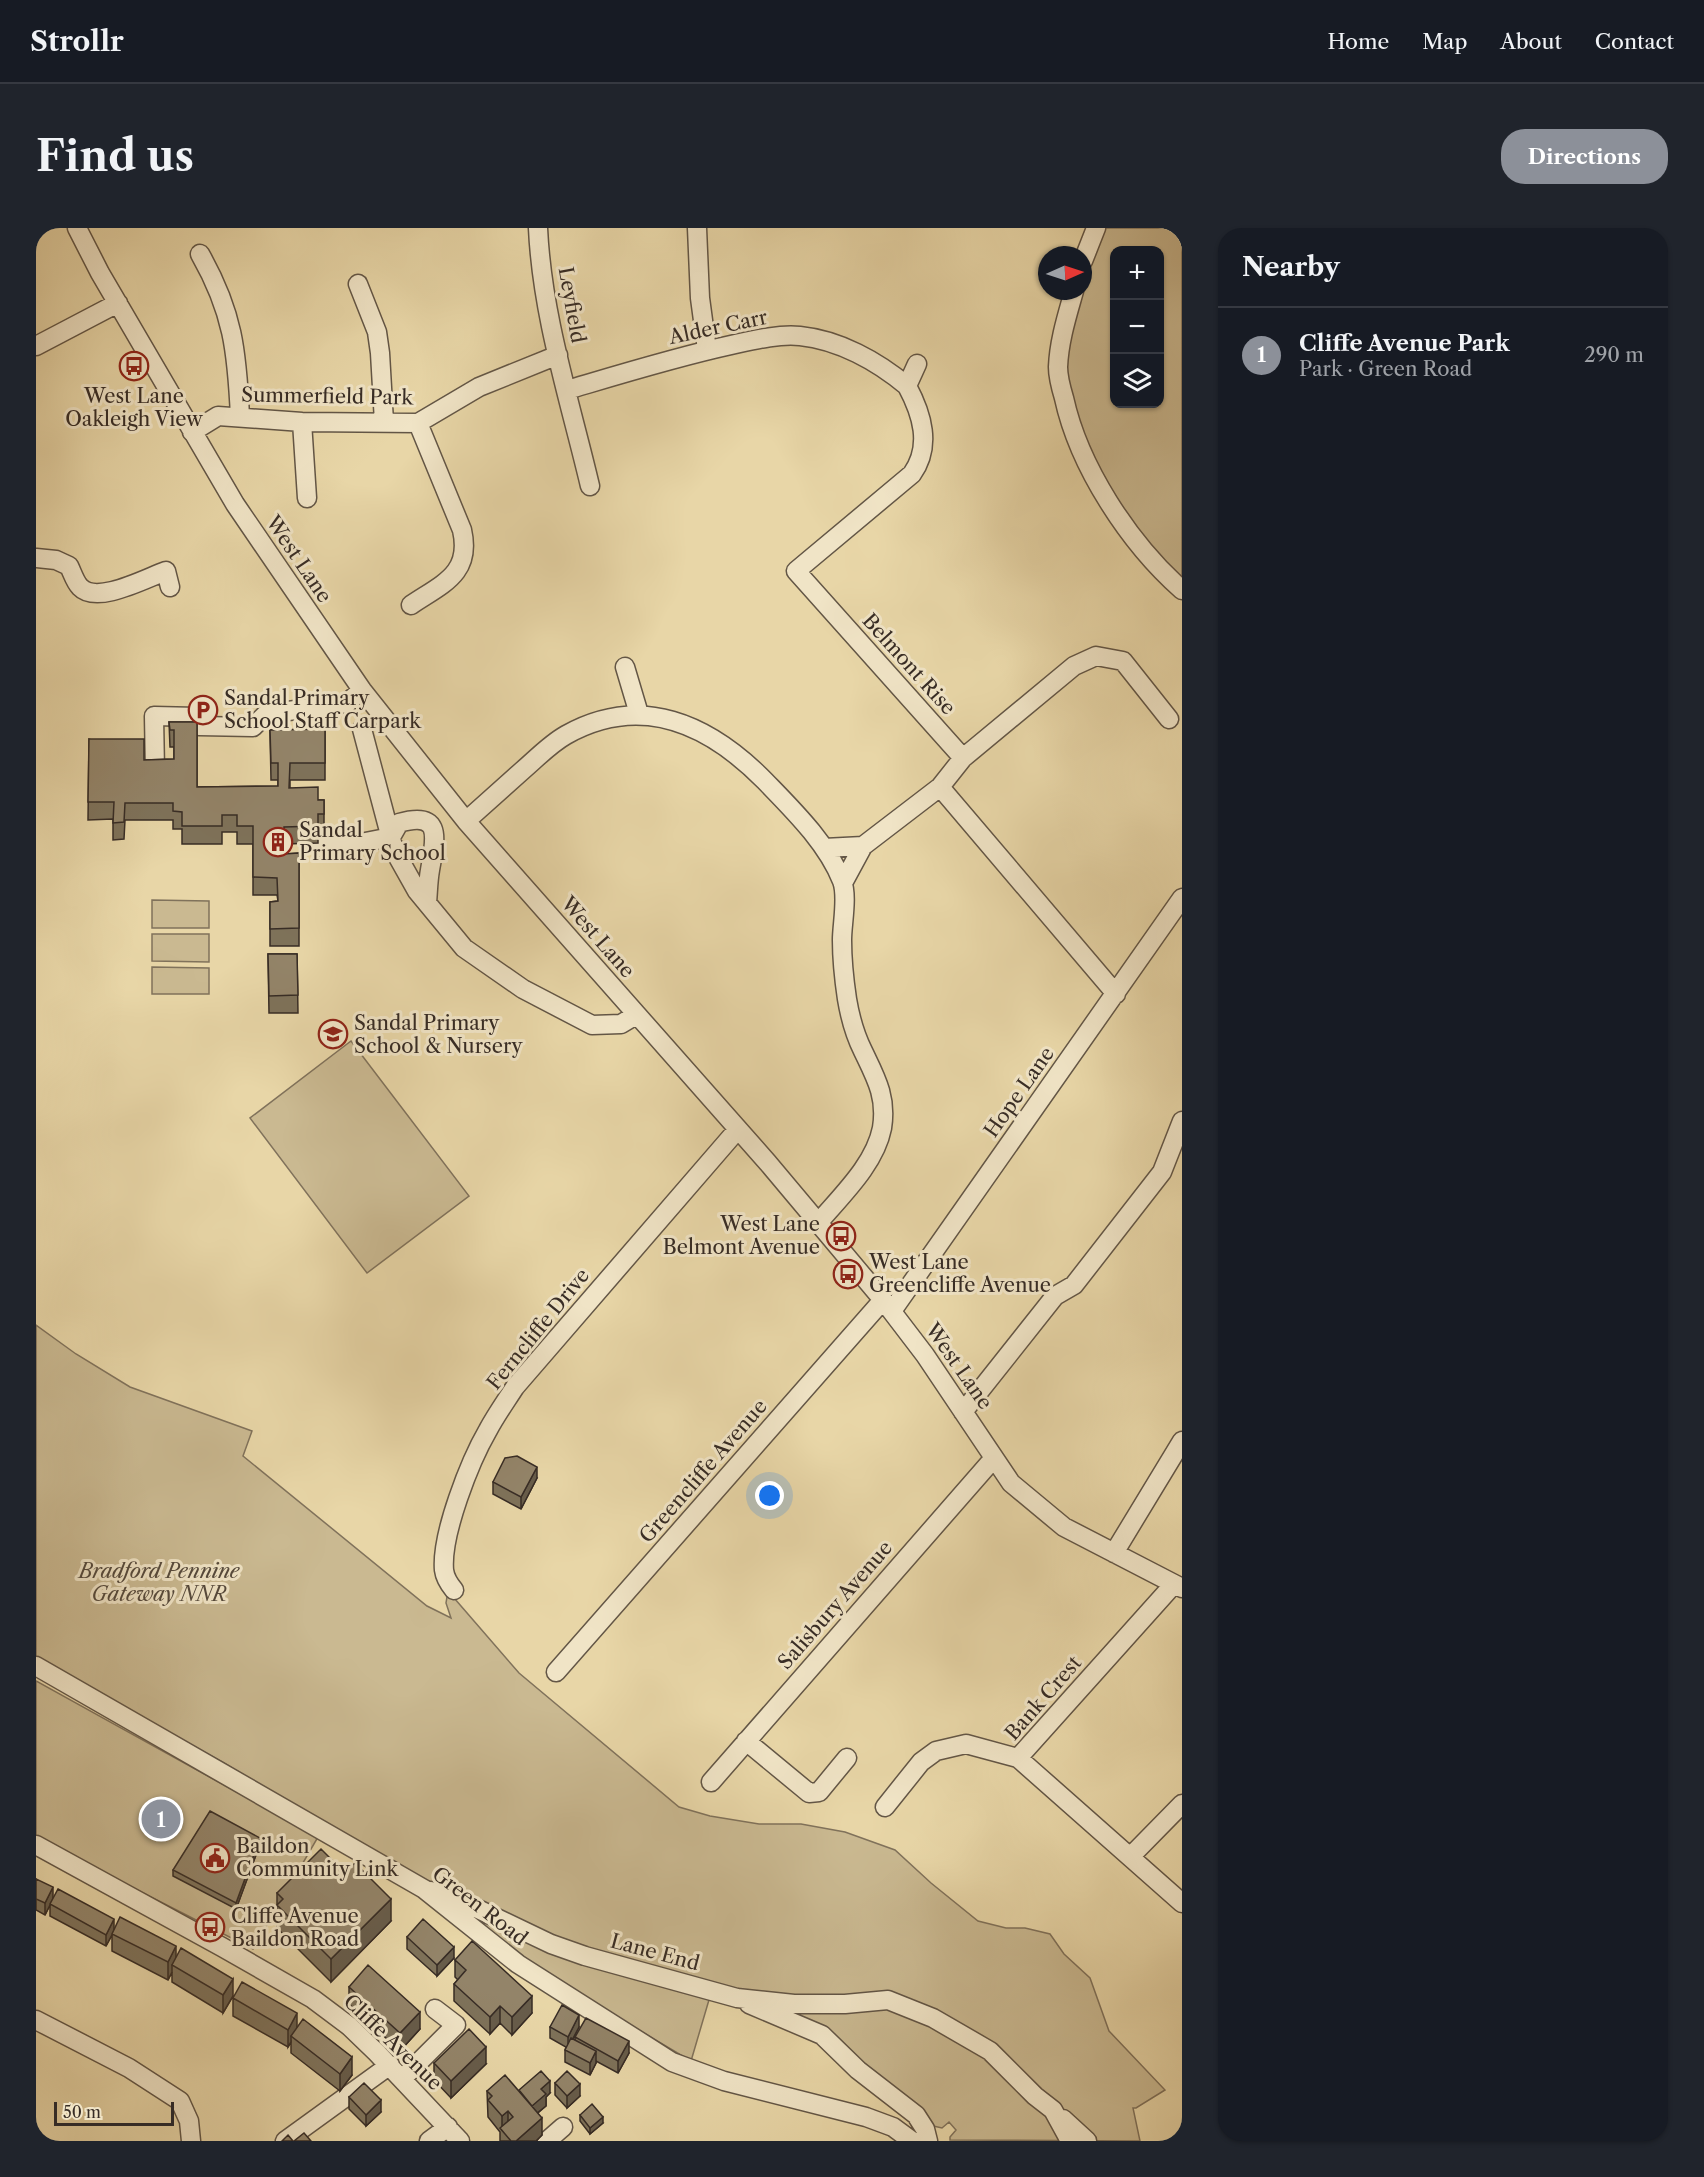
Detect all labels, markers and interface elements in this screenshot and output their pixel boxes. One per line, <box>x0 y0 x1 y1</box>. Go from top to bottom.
text: Strollr <box>30 24 124 58</box>
text: Home <box>1328 29 1389 54</box>
text: Map <box>1422 29 1467 54</box>
text: About <box>1500 29 1562 54</box>
text: Contact <box>1595 29 1674 54</box>
button: Directions <box>1501 129 1668 184</box>
text: Find us <box>36 130 194 182</box>
north arrow <box>1038 246 1092 300</box>
map controls <box>1110 246 1164 408</box>
button: + <box>1110 246 1164 300</box>
text: Nearby <box>1242 251 1340 283</box>
street label: Leyfield <box>553 265 591 345</box>
button: − <box>1110 300 1164 354</box>
street label: Alder Carr <box>665 305 770 349</box>
text: Cliffe Avenue Park <box>1299 330 1510 357</box>
text: 1 <box>1257 343 1266 367</box>
text: 290 m <box>1584 343 1644 367</box>
bus stop icon: West Lane Oakleigh View <box>118 350 150 382</box>
button: layers <box>1110 354 1164 408</box>
text: Park · Green Road <box>1299 357 1472 381</box>
street label: Summerfield Park <box>241 383 415 410</box>
place label: West Lane Oakleigh View <box>65 384 203 431</box>
street label: West Lane <box>261 510 337 607</box>
street label: Belmont Rise <box>857 609 961 719</box>
place label: Sandal Primary School Staff Carpark <box>224 686 422 733</box>
parking icon: Sandal Primary School Staff Carpark <box>187 694 219 726</box>
place label: Sandal Primary School <box>299 818 446 865</box>
building icon: Sandal Primary School <box>262 826 294 858</box>
street label: West Lane <box>556 891 640 983</box>
place label: Sandal Primary School & Nursery <box>354 1011 523 1058</box>
school or university icon: Sandal Primary School & Nursery <box>317 1018 349 1050</box>
street label: Hope Lane <box>979 1042 1059 1142</box>
place label: West Lane Belmont Avenue <box>663 1212 820 1259</box>
bus stop icon: West Lane Belmont Avenue <box>825 1220 857 1252</box>
place label: West Lane Greencliffe Avenue <box>868 1250 1051 1297</box>
bus stop icon: West Lane Greencliffe Avenue <box>832 1258 864 1290</box>
street label: Ferncliffe Drive <box>482 1264 594 1394</box>
street label: West Lane <box>920 1317 997 1414</box>
street label: Greencliffe Avenue <box>634 1394 772 1548</box>
your location <box>755 1481 784 1510</box>
street label: Salisbury Avenue <box>773 1536 897 1674</box>
park label: Bradford Pennine Gateway NNR <box>77 1559 241 1606</box>
street label: Bank Crest <box>1000 1651 1086 1745</box>
pin: 1 <box>142 1796 180 1842</box>
place label: Baildon Community Link <box>236 1834 399 1881</box>
public building icon: Baildon Community Link <box>199 1842 231 1874</box>
street label: Green Road <box>428 1861 532 1951</box>
place label: Cliffe Avenue Baildon Road <box>231 1904 359 1951</box>
bus stop icon: Cliffe Avenue Baildon Road <box>194 1911 226 1943</box>
street label: Lane End <box>608 1929 702 1975</box>
street label: Cliffe Avenue <box>339 1989 447 2095</box>
scale bar <box>54 2099 174 2126</box>
text: 50 m <box>63 2102 101 2122</box>

